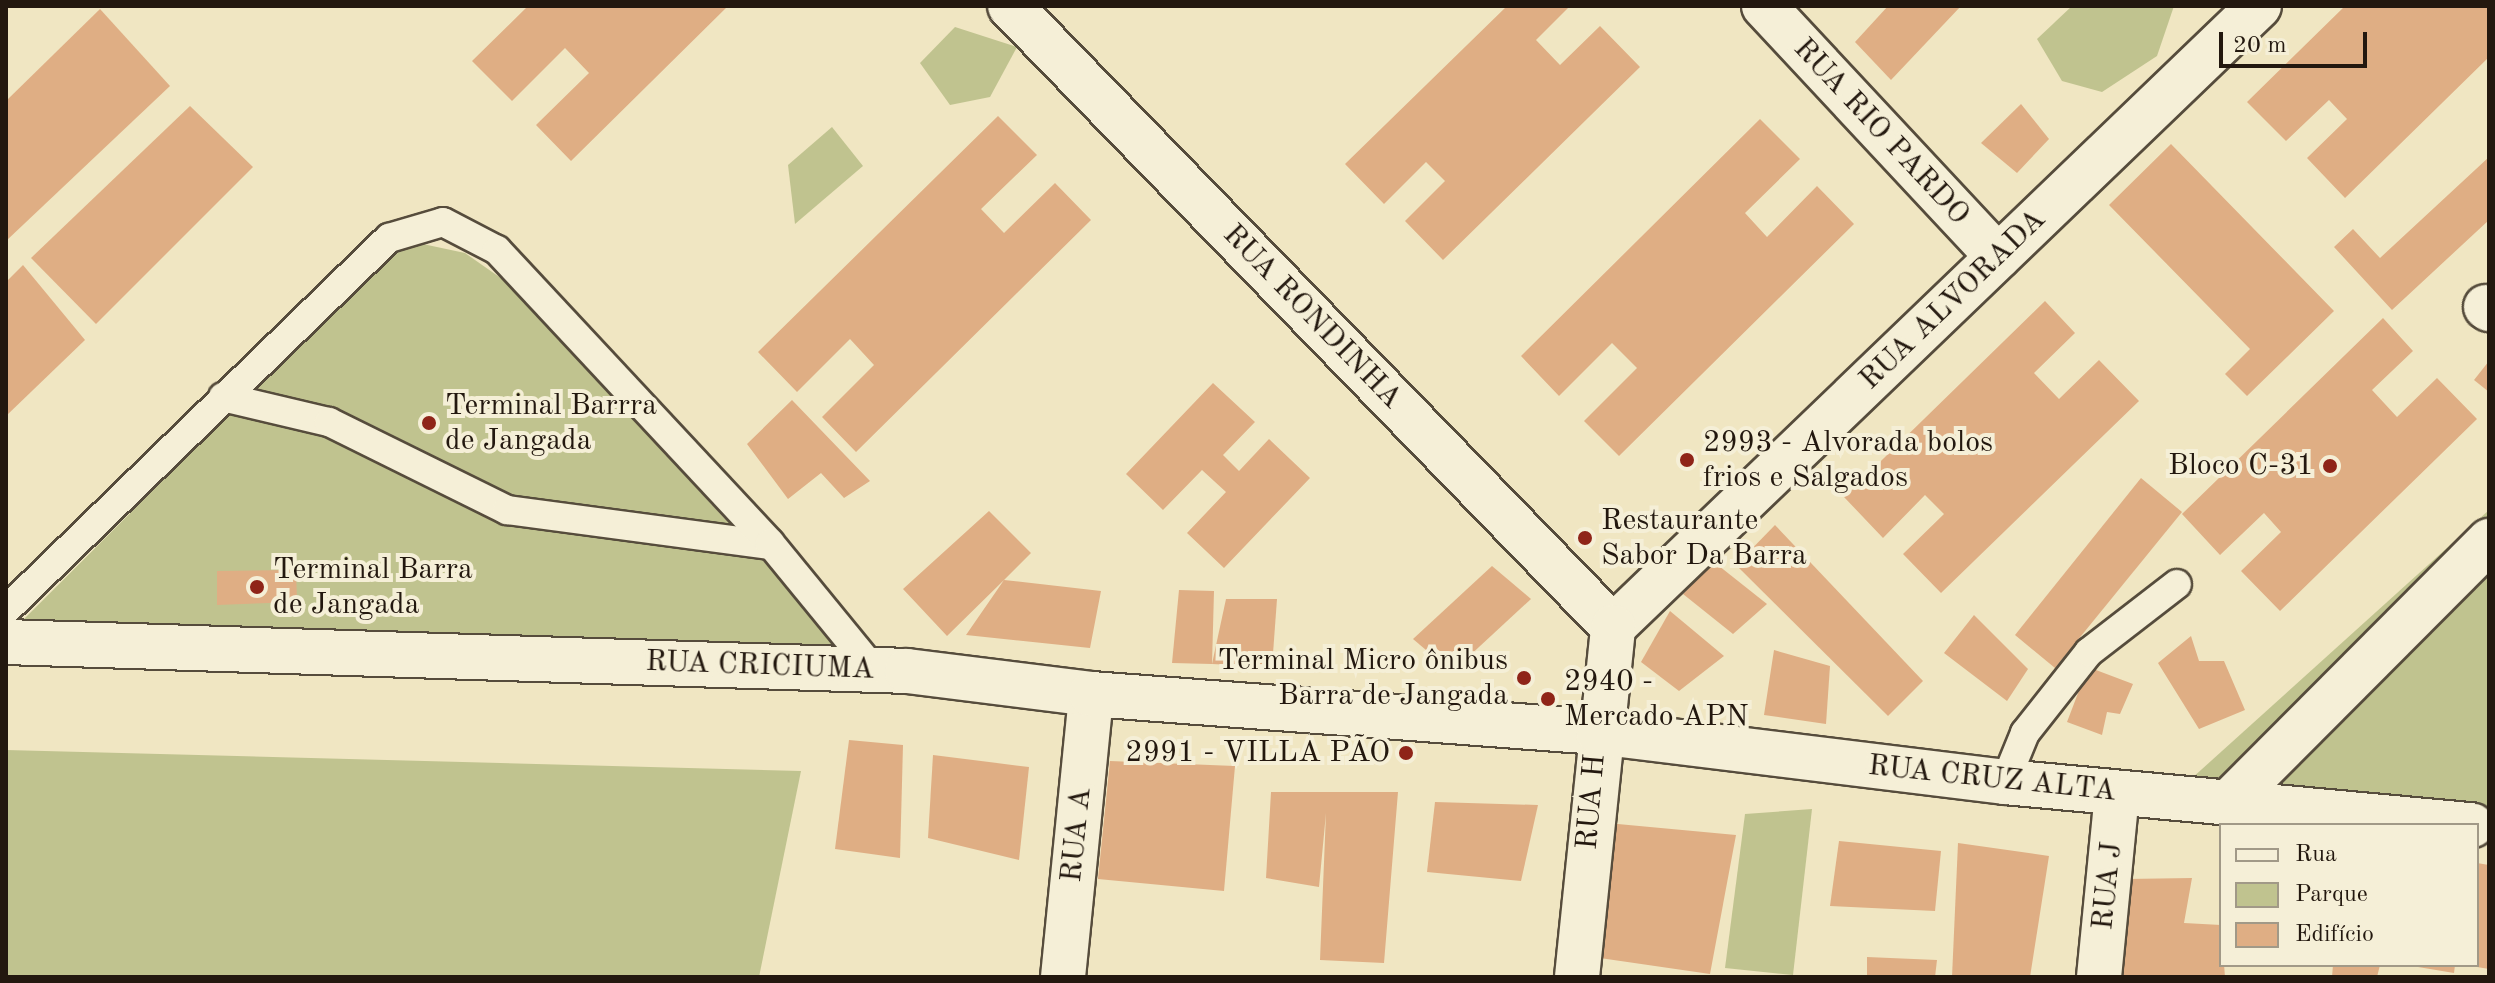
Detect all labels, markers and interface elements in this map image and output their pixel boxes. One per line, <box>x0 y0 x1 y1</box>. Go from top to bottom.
scale bar <box>2223 16 2371 66</box>
street label: RUA RIO PARDO <box>1785 31 1977 233</box>
text: 20 m <box>2233 34 2287 58</box>
street label: RUA ALVORADA <box>1853 202 2053 398</box>
street label: RUA RONDINHA <box>1215 217 1409 417</box>
place label: Terminal Barrra de Jangada <box>445 388 657 458</box>
marker: Terminal Barrra de Jangada <box>420 414 438 432</box>
place label: 2993 - Alvorada bolos frios e Salgados <box>1703 425 1993 496</box>
place label: Bloco C-31 <box>2168 448 2314 484</box>
marker: 2993 - Alvorada bolos frios e Salgados <box>1678 451 1696 469</box>
marker: Bloco C-31 <box>2321 457 2339 475</box>
place label: Restaurante Sabor Da Barra <box>1601 503 1807 574</box>
marker: Restaurante Sabor Da Barra <box>1576 529 1594 547</box>
place label: Terminal Barra de Jangada <box>273 552 473 622</box>
marker: Terminal Barra de Jangada <box>248 578 266 596</box>
place label: Terminal Micro ônibus Barra de Jangada <box>1218 643 1508 714</box>
street label: RUA CRICIUMA <box>645 644 875 688</box>
place label: 2940 - Mercado APN <box>1564 664 1748 734</box>
marker: Terminal Micro ônibus Barra de Jangada <box>1515 669 1533 687</box>
marker: 2940 - Mercado APN <box>1539 690 1557 708</box>
place label: 2991 - VILLA PÃO <box>1125 735 1390 771</box>
marker: 2991 - VILLA PÃO <box>1397 744 1415 762</box>
street label: RUA CRUZ ALTA <box>1866 748 2118 810</box>
street label: RUA H <box>1570 753 1614 851</box>
street label: RUA A <box>1054 786 1100 884</box>
legend <box>2219 823 2479 967</box>
street label: RUA J <box>2085 840 2131 932</box>
text: Rua <box>2295 843 2337 867</box>
text: Parque <box>2295 883 2368 907</box>
text: Edifício <box>2295 923 2374 947</box>

